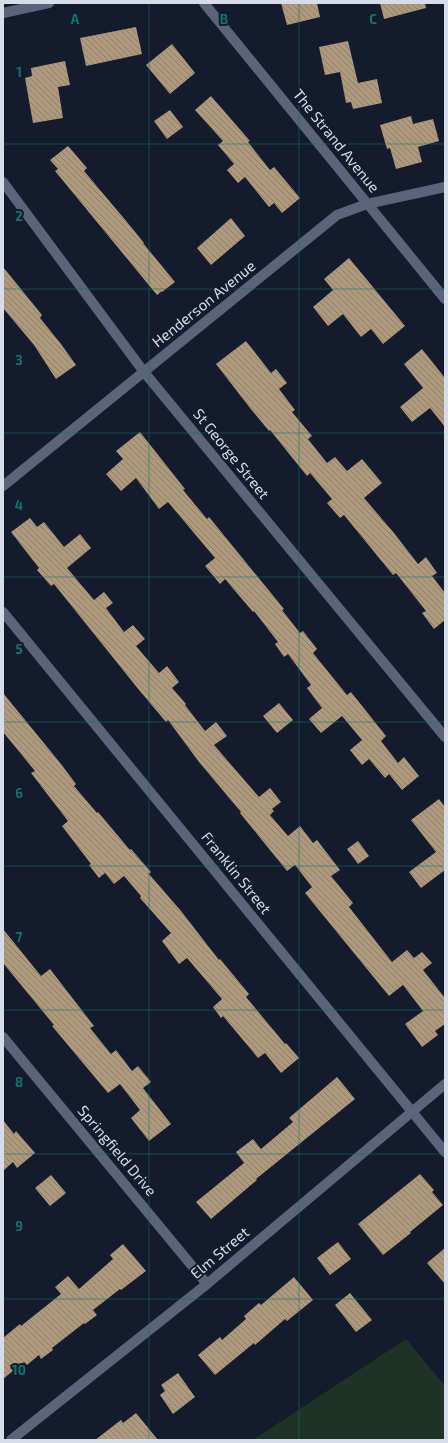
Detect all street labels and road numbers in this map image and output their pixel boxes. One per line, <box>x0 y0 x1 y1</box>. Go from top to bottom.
street label: The Strand Avenue <box>290 85 384 196</box>
street label: Henderson Avenue <box>148 256 259 350</box>
street label: St George Street <box>190 405 274 502</box>
street label: Franklin Street <box>198 828 276 917</box>
street label: Springfield Drive <box>75 1101 161 1199</box>
street label: Elm Street <box>186 1222 253 1282</box>

